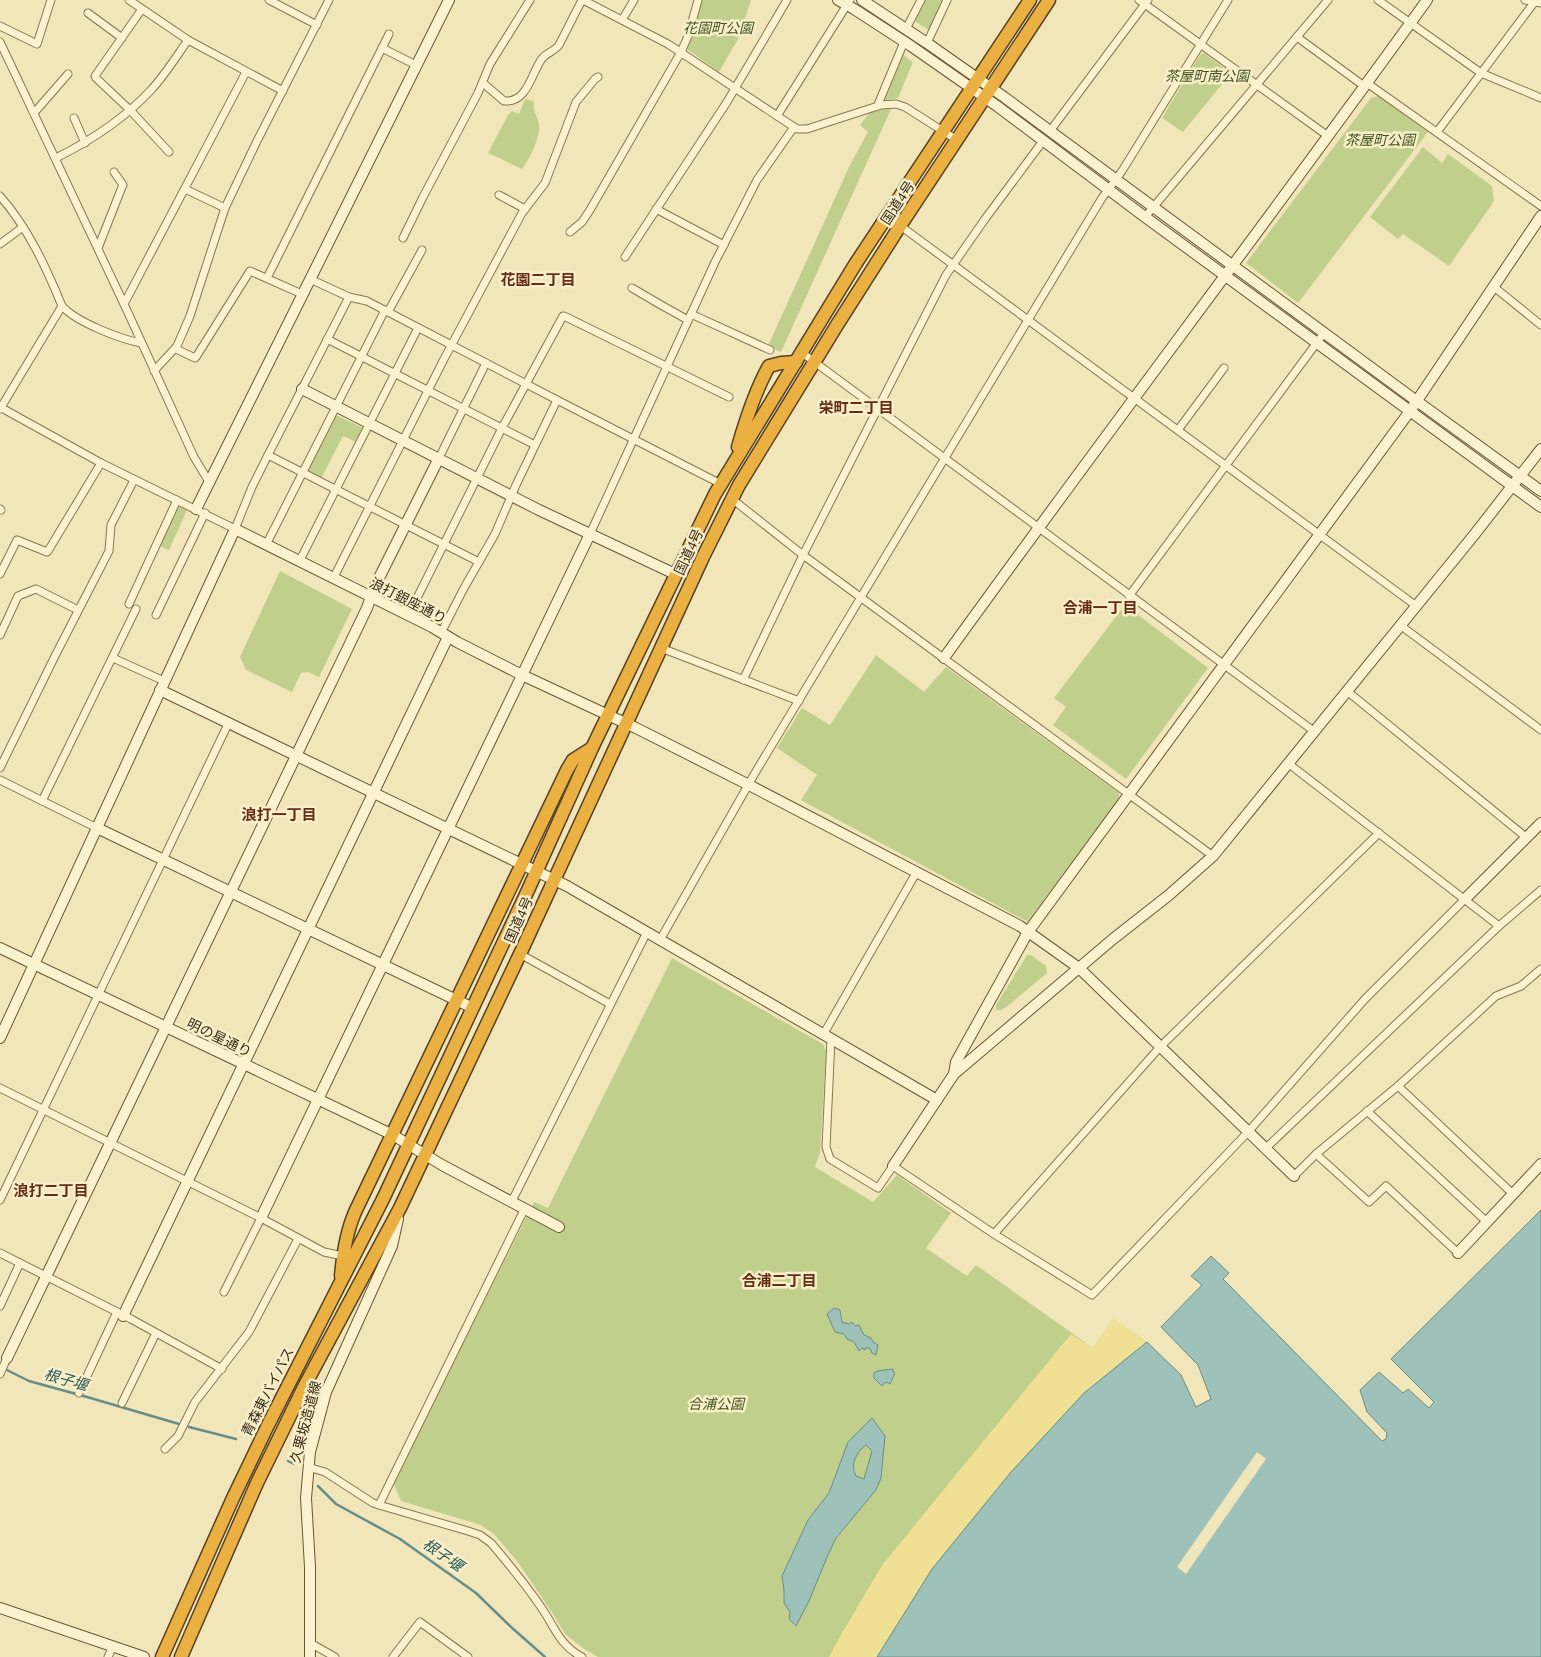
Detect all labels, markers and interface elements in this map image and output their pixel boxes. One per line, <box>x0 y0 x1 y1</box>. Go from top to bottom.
park label: 花園町公園 <box>683 21 755 36</box>
park label: 茶屋町南公園 <box>1165 69 1251 84</box>
park label: 茶屋町公園 <box>1345 133 1417 148</box>
street label: 国道4号 <box>878 178 918 228</box>
district label: 花園二丁目 <box>500 272 576 288</box>
district label: 栄町二丁目 <box>818 400 894 416</box>
street label: 国道4号 <box>672 527 706 577</box>
street label: 浪打銀座通り <box>367 575 449 627</box>
district label: 合浦一丁目 <box>1062 599 1138 616</box>
district label: 浪打一丁目 <box>241 807 317 823</box>
street label: 国道4号 <box>502 895 536 945</box>
street label: 明の星通り <box>184 1016 254 1060</box>
district label: 浪打二丁目 <box>13 1183 89 1199</box>
district label: 合浦二丁目 <box>741 1272 817 1289</box>
street label: 青森東バイパス <box>239 1345 297 1439</box>
water label: 根子堰 <box>42 1366 93 1395</box>
street label: 久栗坂造道線 <box>288 1379 324 1465</box>
park label: 合浦公園 <box>688 1397 746 1412</box>
water label: 根子堰 <box>420 1536 468 1576</box>

